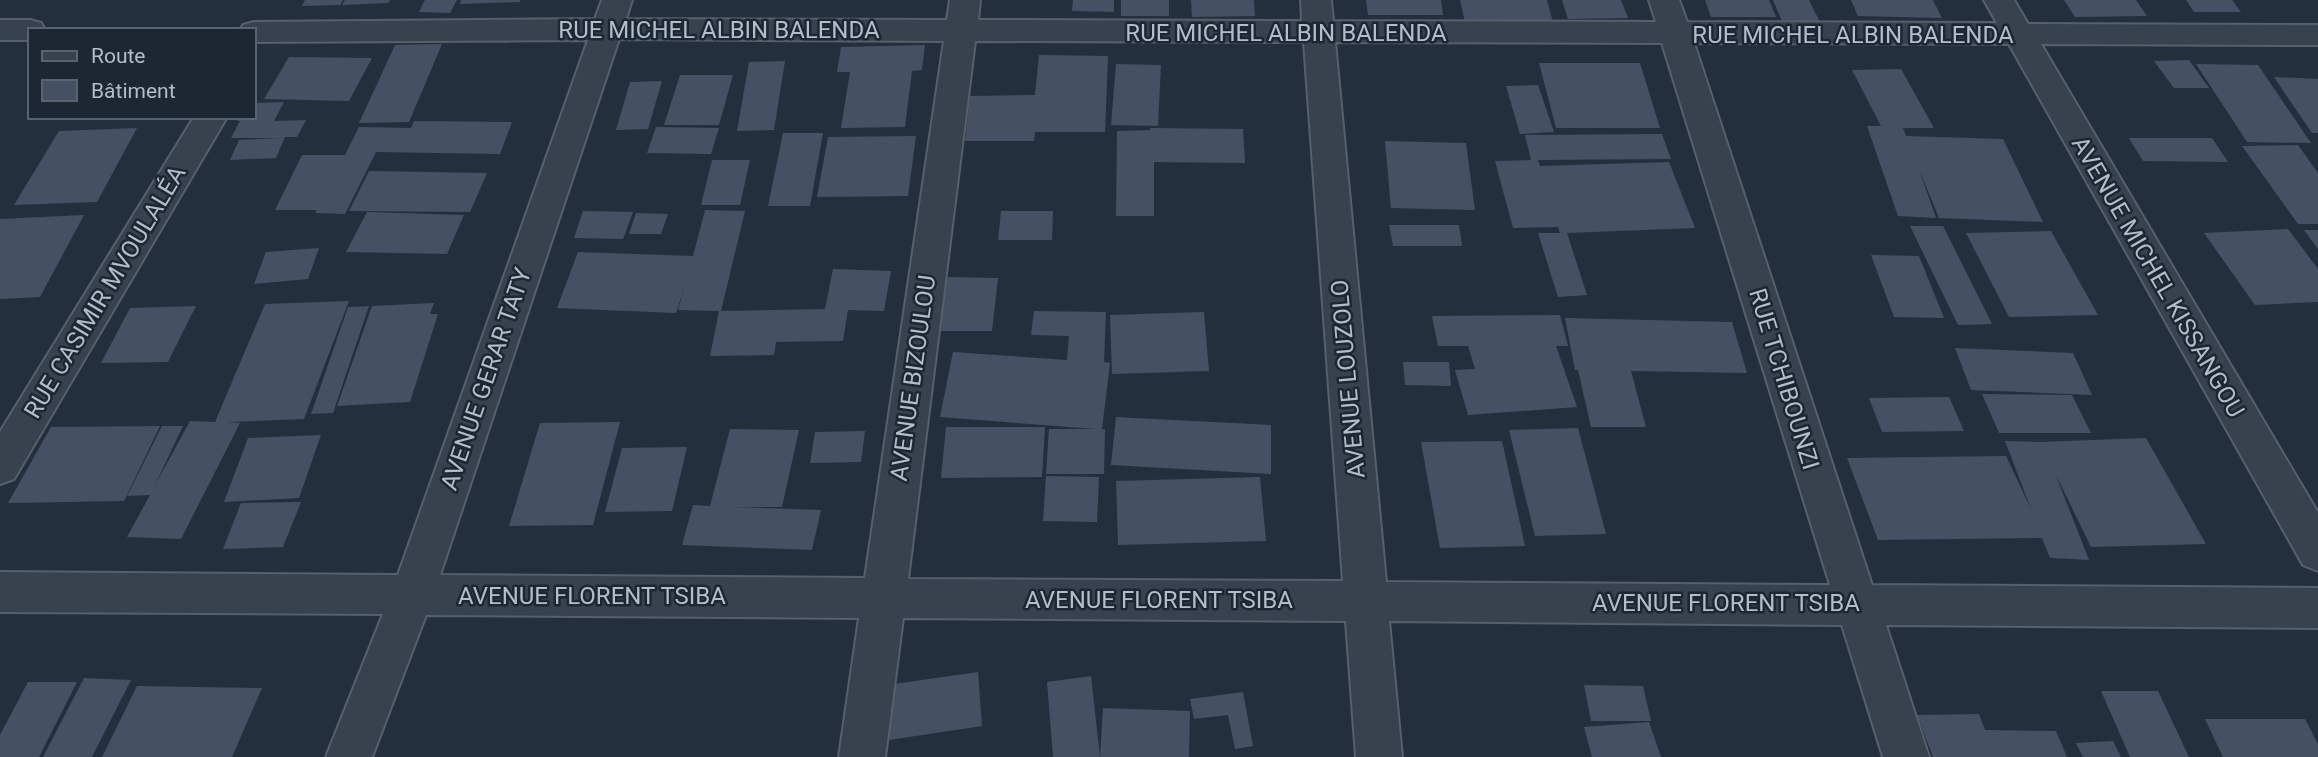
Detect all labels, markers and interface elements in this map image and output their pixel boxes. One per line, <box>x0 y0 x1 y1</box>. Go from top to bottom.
street label: RUE MICHEL ALBIN BALENDA <box>558 16 880 44</box>
street label: RUE MICHEL ALBIN BALENDA <box>1125 19 1447 47</box>
street label: RUE MICHEL ALBIN BALENDA <box>1692 21 2014 49</box>
legend <box>28 28 256 119</box>
text: Route <box>91 44 146 68</box>
text: Bâtiment <box>91 79 176 103</box>
street label: AVENUE MICHEL KISSANGOU <box>2066 131 2250 423</box>
street label: RUE CASIMIR MVOULALÉA <box>18 160 192 423</box>
street label: AVENUE GERAR TATY <box>435 264 537 494</box>
street label: AVENUE BIZOULOU <box>885 273 941 483</box>
street label: AVENUE LOUZOLO <box>1325 278 1371 480</box>
street label: RUE TCHIBOUNZI <box>1743 285 1825 473</box>
street label: AVENUE FLORENT TSIBA <box>458 582 726 610</box>
street label: AVENUE FLORENT TSIBA <box>1025 586 1293 614</box>
street label: AVENUE FLORENT TSIBA <box>1592 589 1860 617</box>

